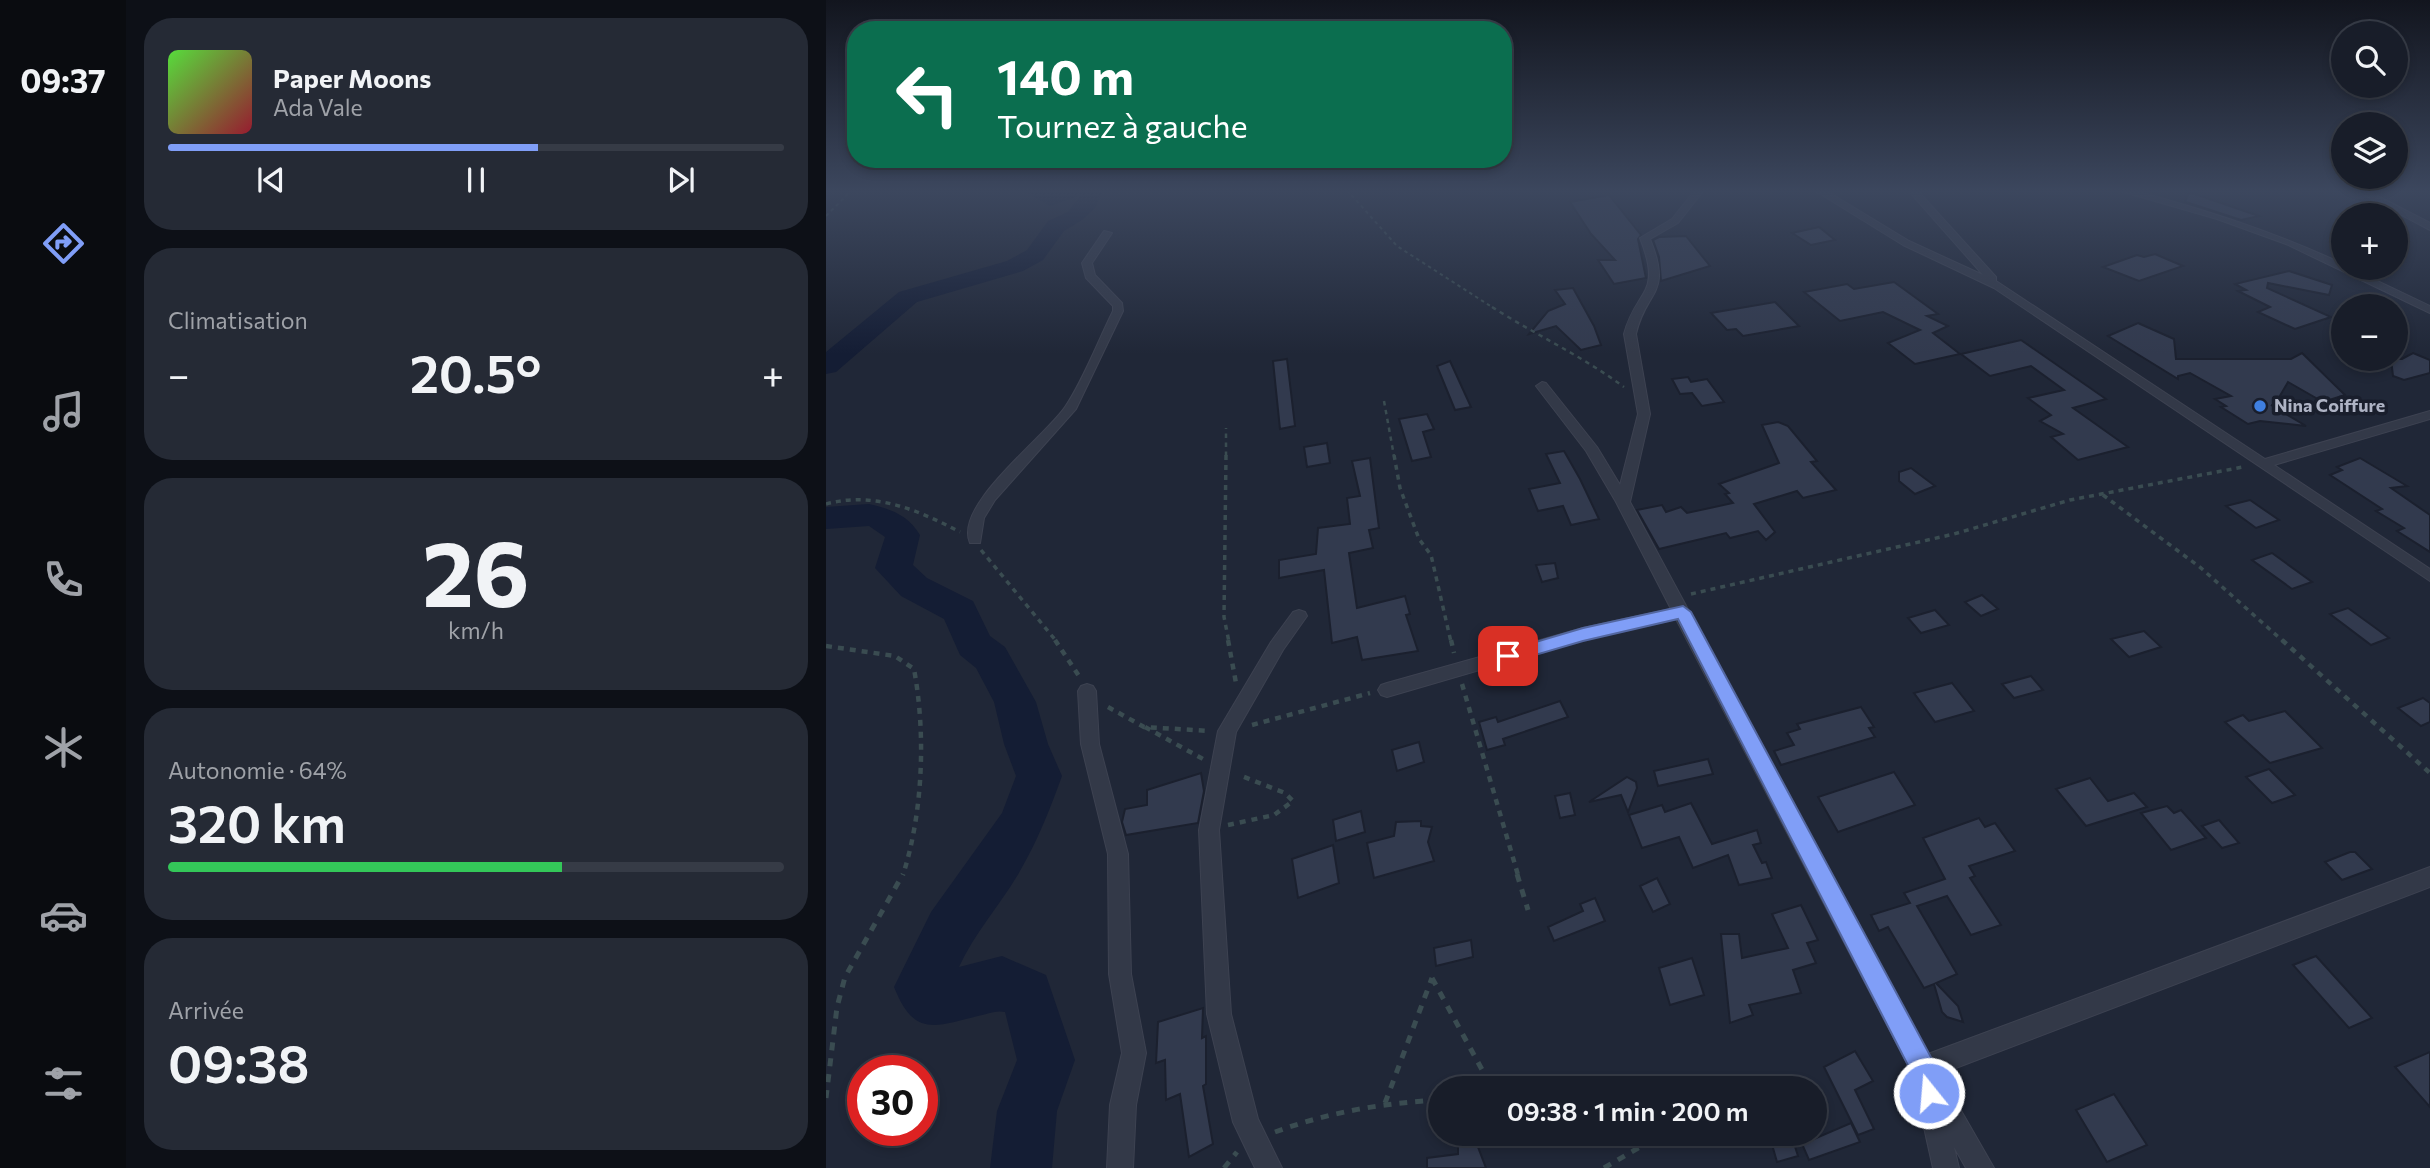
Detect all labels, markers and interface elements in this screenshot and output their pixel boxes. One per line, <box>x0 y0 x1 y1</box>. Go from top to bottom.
map controls <box>2331 21 2408 371</box>
button: search <box>2331 21 2408 98</box>
text: 140 m <box>997 45 1134 105</box>
icon: left <box>882 49 973 140</box>
text: 09:37 <box>20 60 106 100</box>
text: Paper Moons <box>273 62 431 93</box>
text: Ada Vale <box>273 93 363 121</box>
text: Tournez à gauche <box>997 105 1248 145</box>
button: layers <box>2331 112 2408 189</box>
icon: previous <box>252 161 290 199</box>
icon: pause <box>457 161 495 199</box>
icon: next <box>662 161 700 199</box>
button: + <box>2331 203 2408 280</box>
icon: directions <box>39 219 88 268</box>
button: − <box>2331 294 2408 371</box>
text: Climatisation <box>168 306 308 334</box>
text: 20.5° <box>410 340 541 404</box>
text: − <box>168 350 190 397</box>
text: + <box>762 350 784 397</box>
icon: music <box>39 387 88 436</box>
place label: Nina Coiffure <box>2274 394 2385 416</box>
marker: Nina Coiffure <box>2252 398 2268 414</box>
text: 26 <box>422 514 530 626</box>
icon: phone <box>39 555 88 604</box>
text: km/h <box>448 616 504 644</box>
pin <box>1478 626 1538 686</box>
icon: arrive <box>1489 637 1527 675</box>
icon: climate <box>39 723 88 772</box>
text: Autonomie · 64% <box>168 756 347 784</box>
text: 320 km <box>168 790 346 854</box>
icon: car <box>39 891 88 940</box>
text: Arrivée <box>168 996 244 1024</box>
text: 09:38 <box>168 1030 310 1094</box>
speed limit sign: 30 <box>847 1055 938 1146</box>
position arrow <box>1892 1056 1966 1130</box>
icon: filters <box>39 1059 88 1108</box>
text: 09:38 · 1 min · 200 m <box>1507 1095 1748 1126</box>

